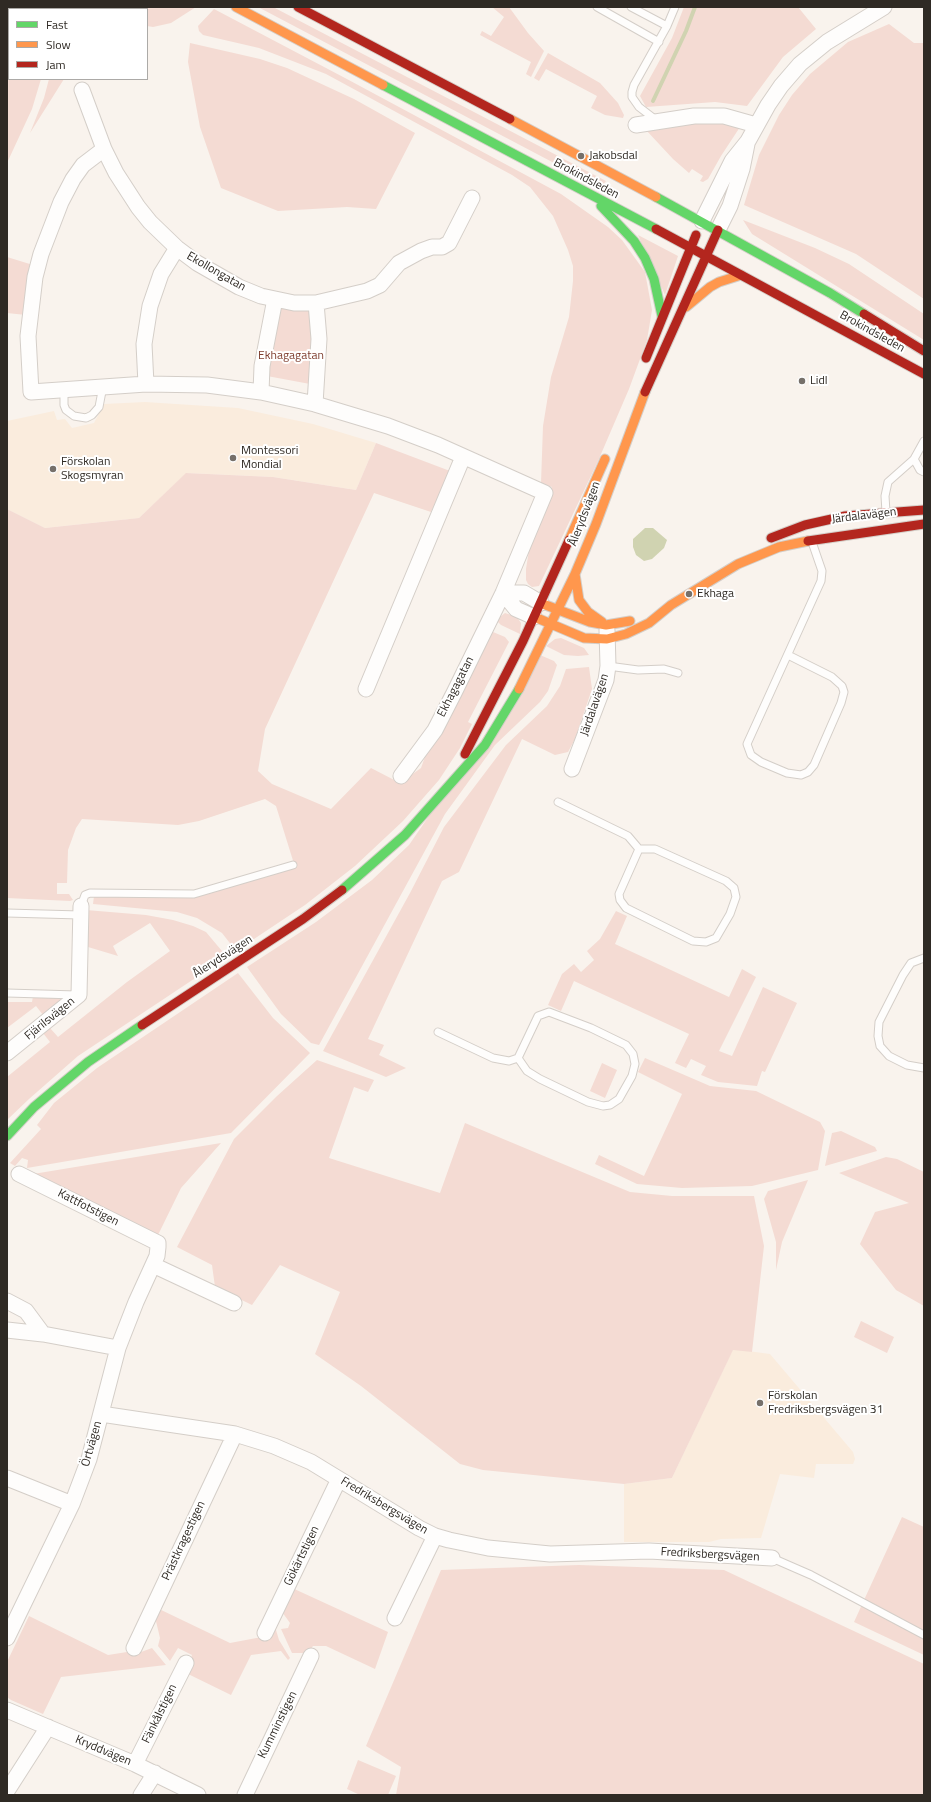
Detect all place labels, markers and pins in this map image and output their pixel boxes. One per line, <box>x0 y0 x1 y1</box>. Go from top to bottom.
place label: Jakobsdal <box>589 149 637 163</box>
marker: Jakobsdal <box>576 151 586 161</box>
place label: Lidl <box>810 374 827 388</box>
marker: Lidl <box>797 376 807 386</box>
place label: Montessori Mondial <box>241 444 298 472</box>
marker: Montessori Mondial <box>228 453 238 463</box>
place label: Förskolan Skogsmyran <box>61 455 124 483</box>
marker: Förskolan Skogsmyran <box>48 464 58 474</box>
place label: Ekhaga <box>697 587 734 601</box>
marker: Ekhaga <box>684 589 694 599</box>
place label: Förskolan Fredriksbergsvägen 31 <box>768 1389 883 1417</box>
marker: Förskolan Fredriksbergsvägen 31 <box>755 1398 765 1408</box>

